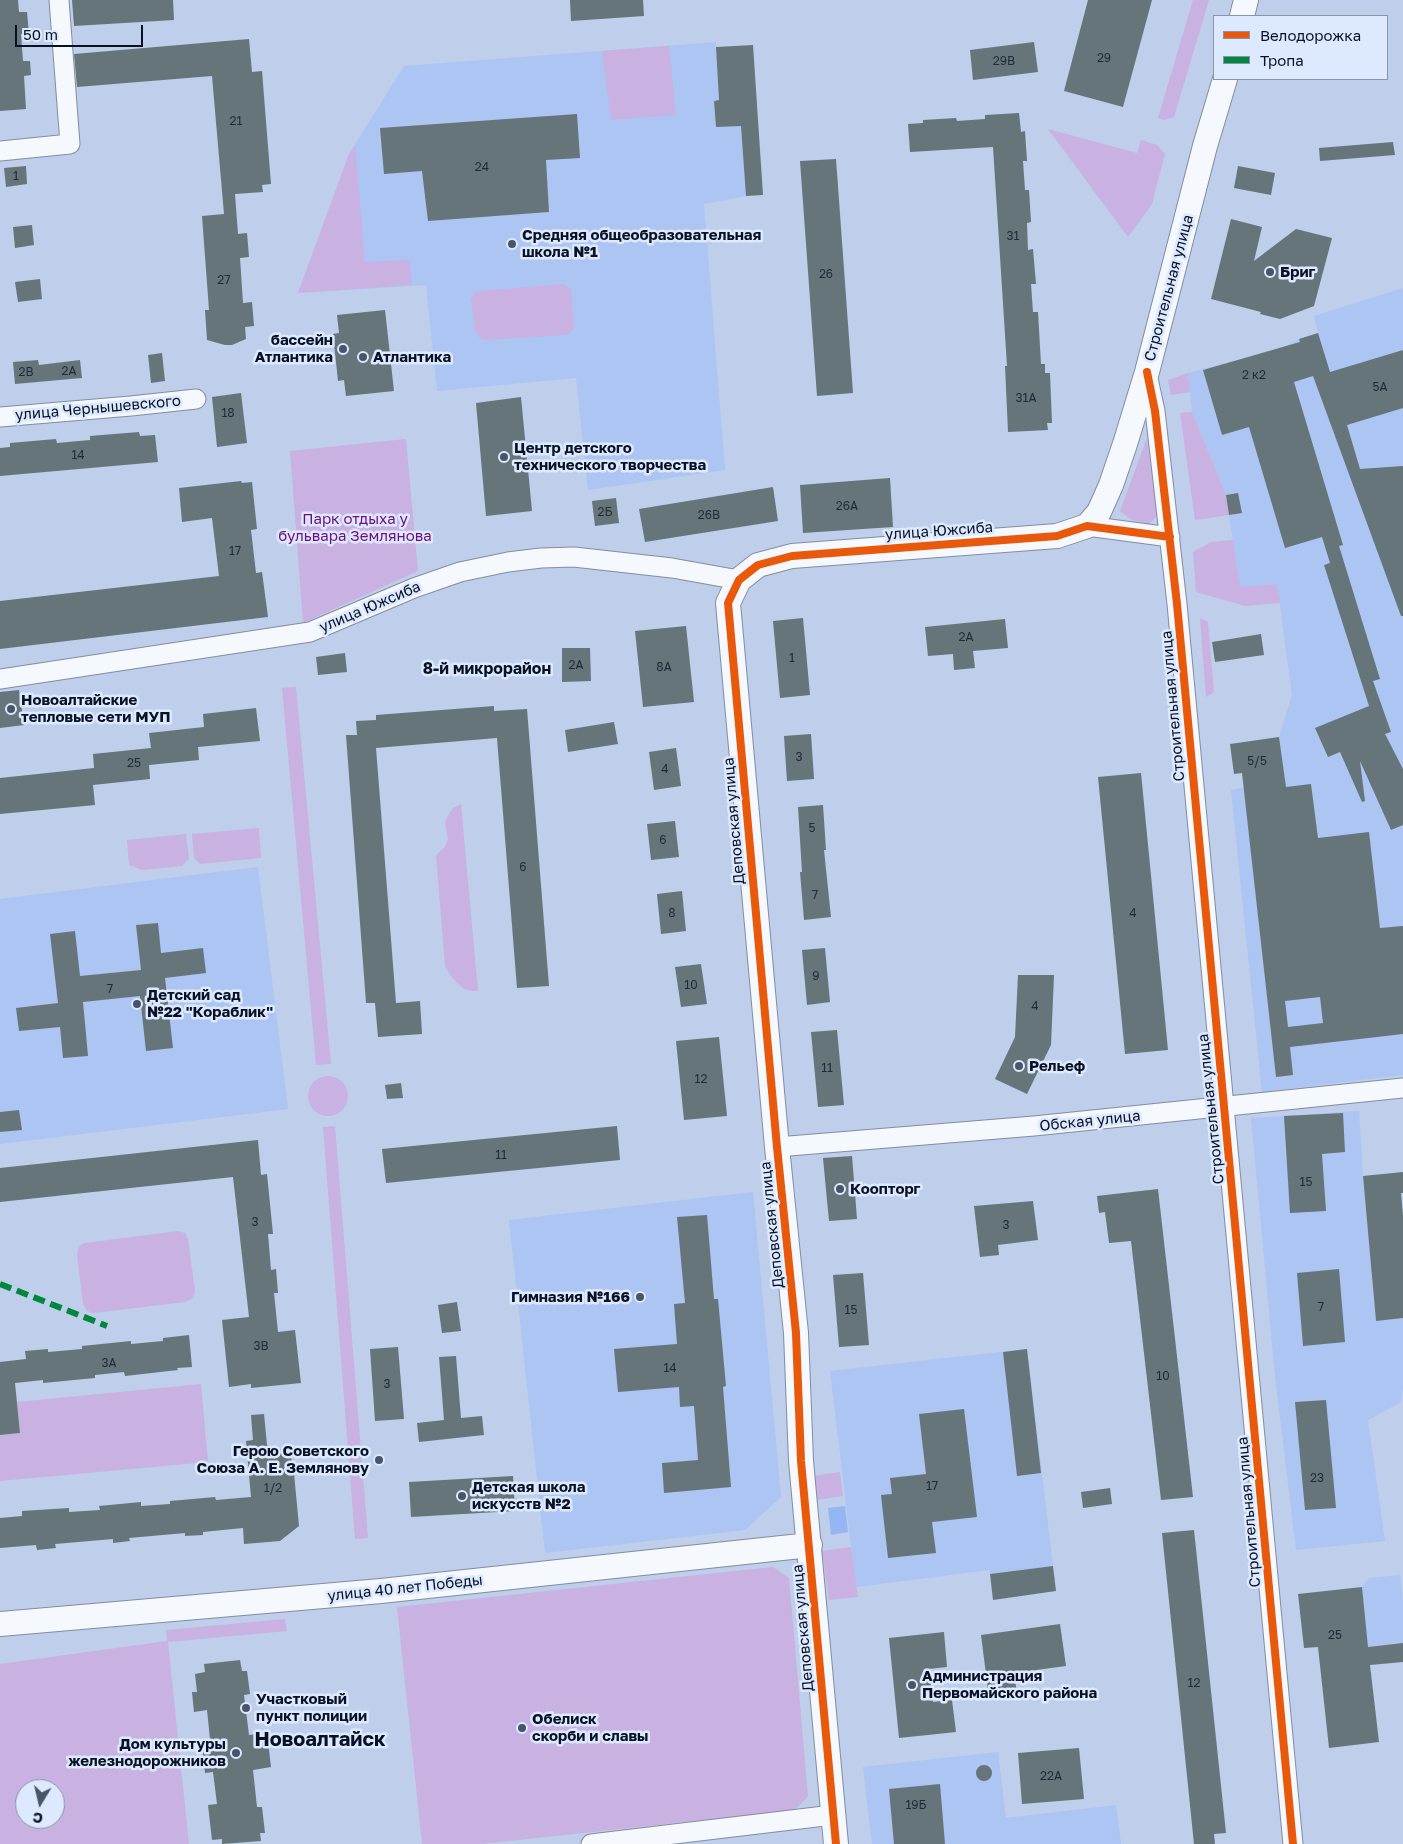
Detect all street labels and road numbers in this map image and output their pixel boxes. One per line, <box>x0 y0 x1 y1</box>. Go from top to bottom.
street label: Строительная улица <box>1141 213 1197 363</box>
street label: улица Чернышевского <box>14 392 182 424</box>
street label: улица Южсиба <box>884 518 994 544</box>
street label: улица Южсиба <box>317 578 423 636</box>
street label: Строительная улица <box>1157 630 1189 782</box>
street label: Деповская улица <box>719 757 749 885</box>
street label: Строительная улица <box>1194 1033 1228 1185</box>
street label: Обская улица <box>1039 1107 1141 1135</box>
street label: Деповская улица <box>756 1161 788 1289</box>
street label: Строительная улица <box>1233 1436 1265 1588</box>
street label: Деповская улица <box>788 1564 818 1692</box>
street label: улица 40 лет Победы <box>326 1571 484 1605</box>

